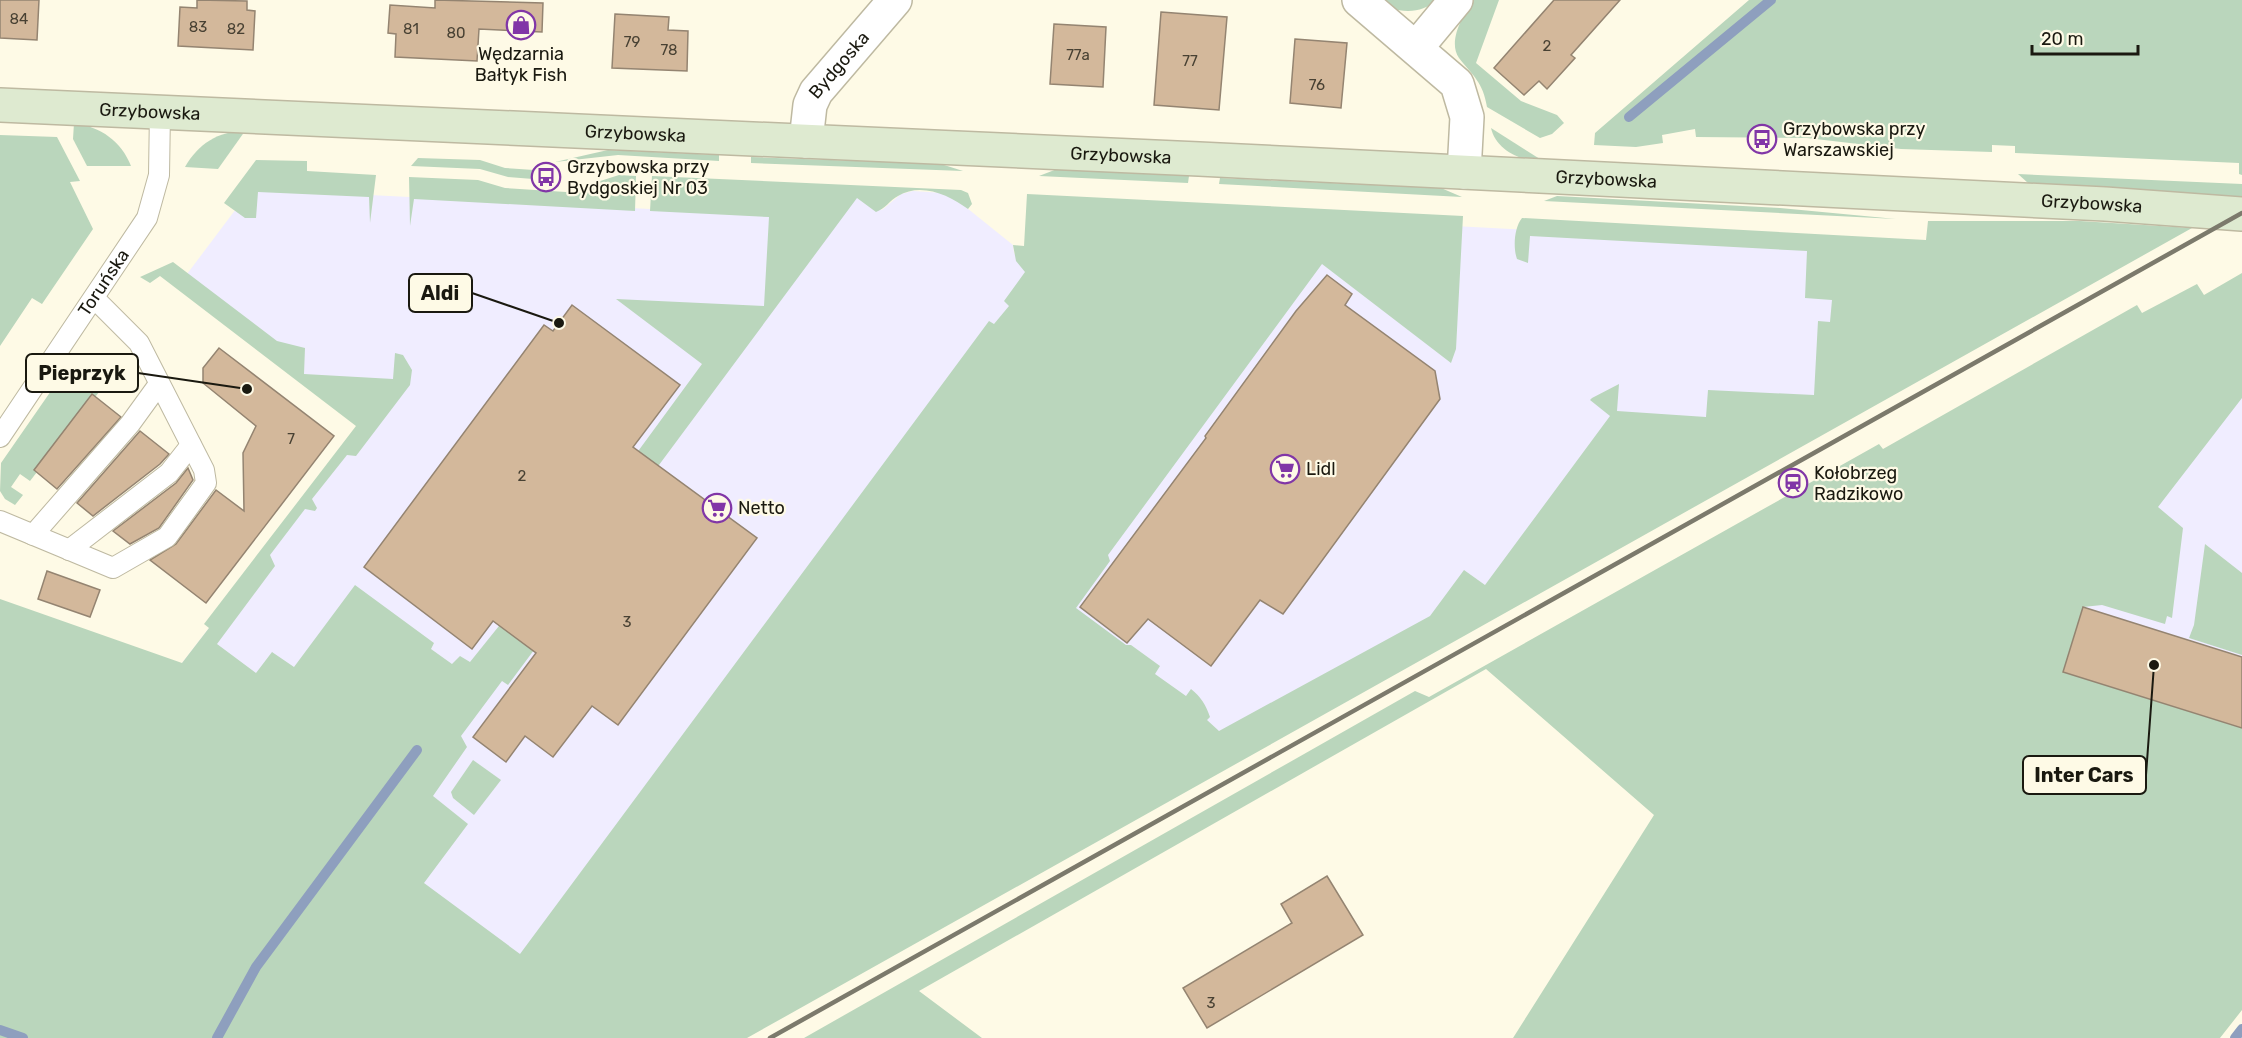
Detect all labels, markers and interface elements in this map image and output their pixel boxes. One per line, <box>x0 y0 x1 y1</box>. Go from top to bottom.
shop icon: Wędzarnia Bałtyk Fish <box>505 9 537 41</box>
house number: 84 <box>10 10 28 28</box>
house number: 83 <box>189 18 207 36</box>
scale bar <box>2032 18 2138 56</box>
house number: 82 <box>227 20 245 38</box>
house number: 81 <box>403 20 419 38</box>
house number: 80 <box>446 24 466 42</box>
street label: Bydgoska <box>804 27 874 103</box>
text: 20 m <box>2041 28 2083 50</box>
house number: 79 <box>624 33 640 51</box>
house number: 2 <box>1543 37 1552 55</box>
house number: 78 <box>660 41 678 59</box>
place label: Wędzarnia Bałtyk Fish <box>475 43 567 86</box>
house number: 77a <box>1066 46 1090 64</box>
house number: 77 <box>1182 52 1198 70</box>
house number: 76 <box>1309 76 1325 94</box>
street label: Grzybowska <box>99 98 201 125</box>
place label: Grzybowska przy Warszawskiej <box>1783 118 1925 161</box>
street label: Grzybowska <box>584 120 687 147</box>
bus stop icon: Grzybowska przy Warszawskiej <box>1746 123 1778 155</box>
street label: Grzybowska <box>1070 142 1172 169</box>
place label: Grzybowska przy Bydgoskiej Nr 03 <box>567 156 709 199</box>
bus stop icon: Grzybowska przy Bydgoskiej Nr 03 <box>530 161 562 193</box>
street label: Grzybowska <box>1555 166 1657 193</box>
street label: Grzybowska <box>2040 190 2143 218</box>
street label: Toruńska <box>73 245 134 320</box>
callout: Aldi <box>409 274 472 312</box>
text: Aldi <box>421 281 459 305</box>
callout: Pieprzyk <box>26 354 138 392</box>
text: Pieprzyk <box>38 361 126 385</box>
house number: 7 <box>287 430 295 448</box>
supermarket icon: Lidl <box>1269 453 1301 485</box>
place label: Lidl <box>1306 458 1336 480</box>
place label: Kołobrzeg Radzikowo <box>1814 462 1903 505</box>
house number: 2 <box>518 467 527 485</box>
station icon: Kołobrzeg Radzikowo <box>1777 467 1809 499</box>
supermarket icon: Netto <box>701 492 733 524</box>
place label: Netto <box>738 497 785 519</box>
house number: 3 <box>622 613 632 631</box>
callout: Inter Cars <box>2023 756 2146 794</box>
text: Inter Cars <box>2034 763 2134 787</box>
house number: 3 <box>1206 994 1216 1012</box>

